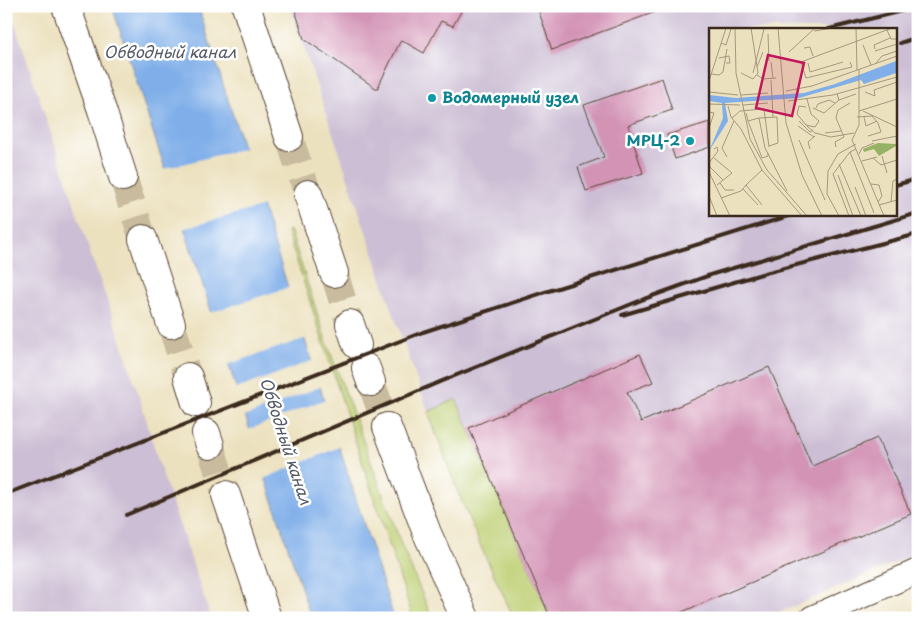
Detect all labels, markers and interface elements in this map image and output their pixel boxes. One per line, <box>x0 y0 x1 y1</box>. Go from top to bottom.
inset map <box>709 28 896 215</box>
water label: Обводный канал <box>104 39 237 63</box>
place label: Водомерный узел <box>442 85 579 108</box>
marker: Водомерный узел <box>426 92 438 104</box>
place label: МРЦ-2 <box>627 128 680 151</box>
marker: МРЦ-2 <box>684 135 696 147</box>
water label: Обводный канал <box>255 374 319 508</box>

